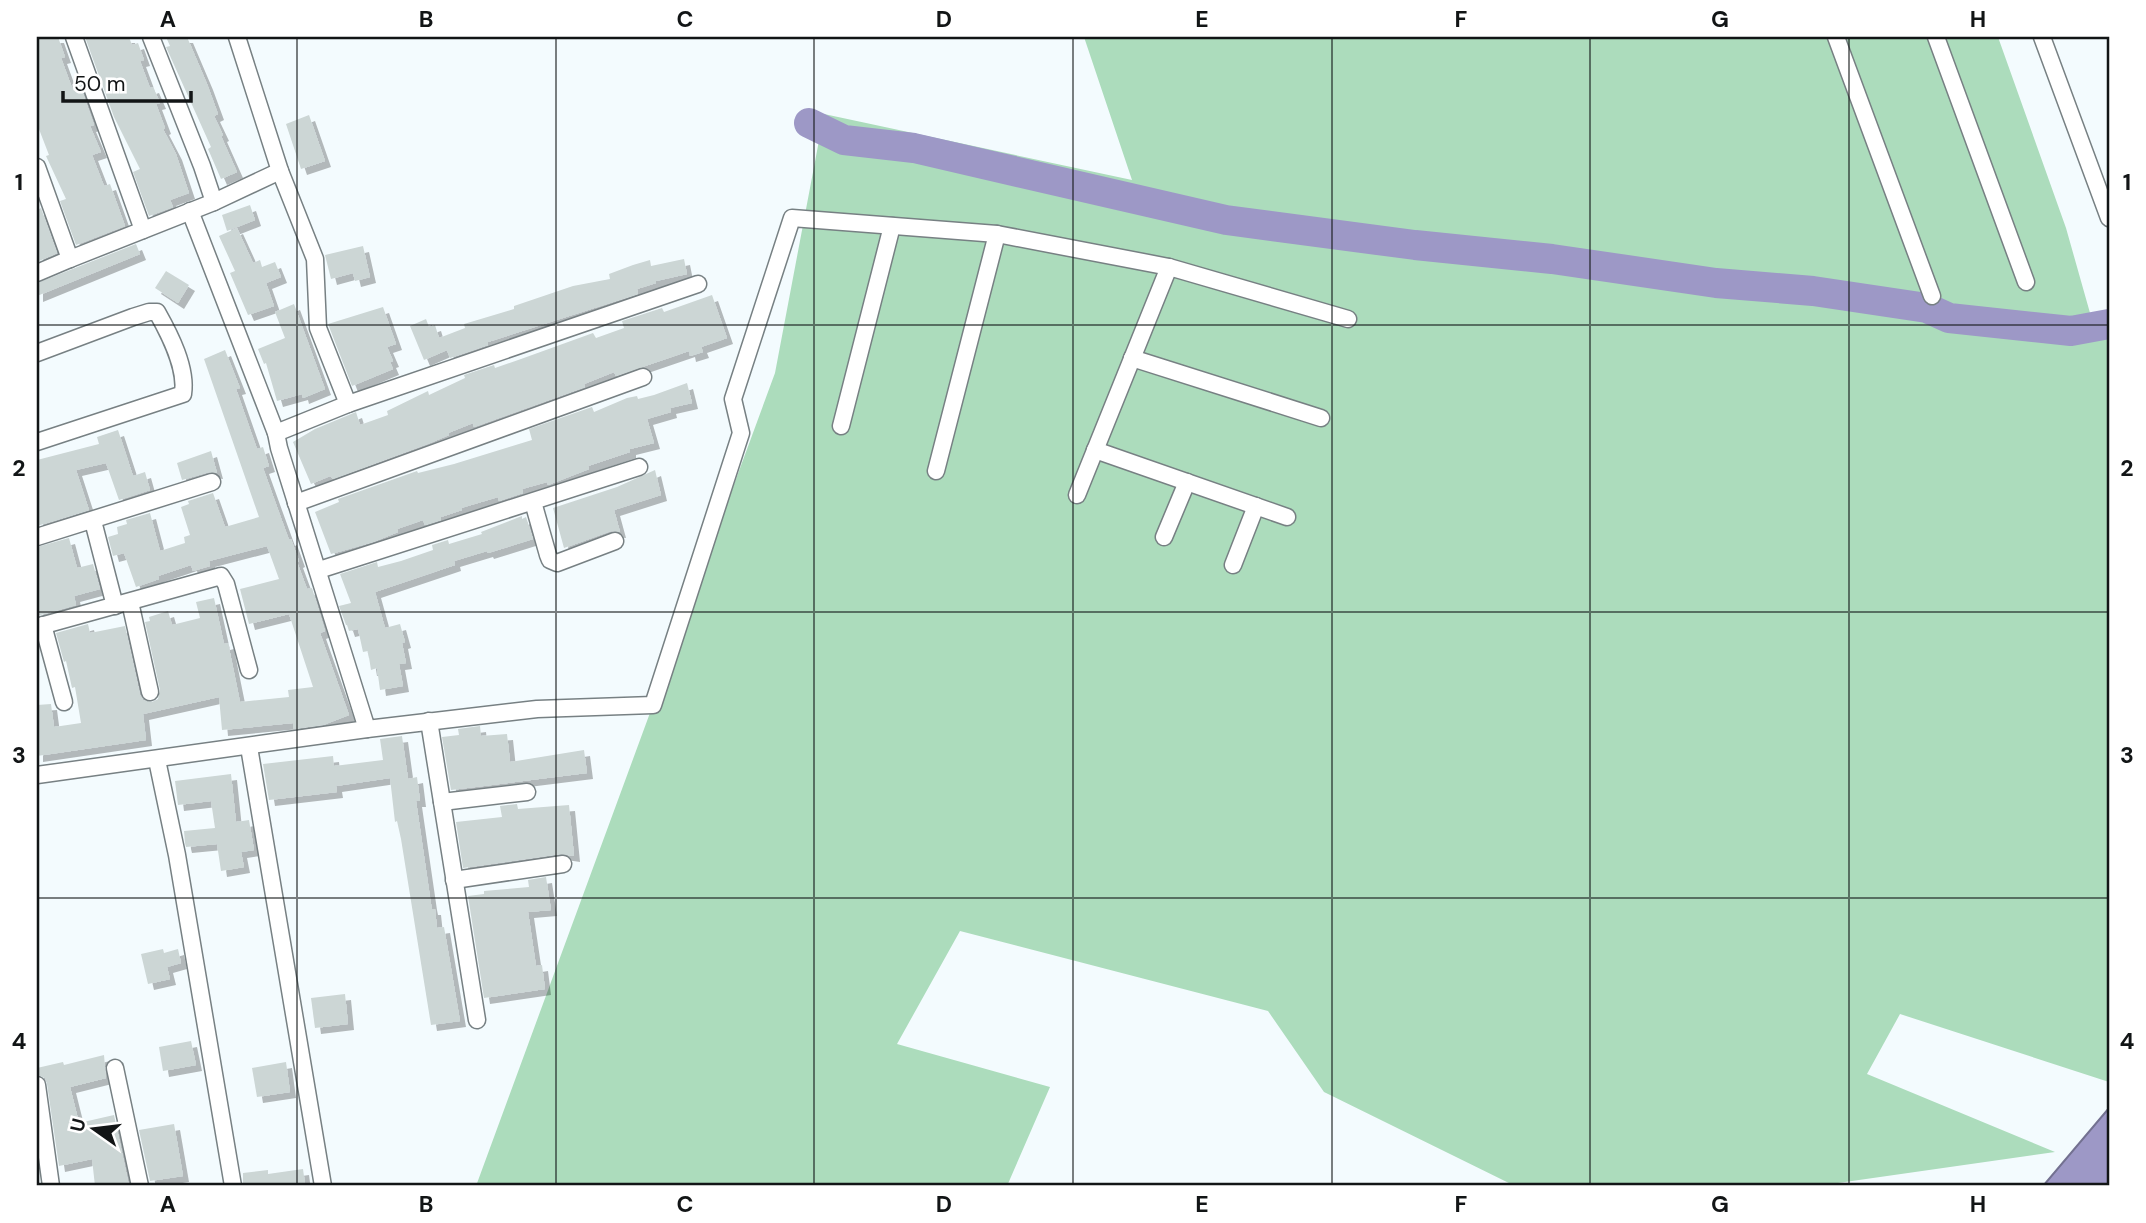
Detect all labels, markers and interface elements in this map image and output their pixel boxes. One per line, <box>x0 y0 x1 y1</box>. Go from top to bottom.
text: A <box>160 4 176 34</box>
text: B <box>419 4 433 34</box>
text: C <box>677 4 693 34</box>
text: D <box>936 4 952 34</box>
text: E <box>1195 4 1209 34</box>
text: F <box>1455 4 1468 34</box>
text: G <box>1711 4 1729 34</box>
text: H <box>1970 4 1986 34</box>
scale bar <box>63 60 191 104</box>
text: 50 m <box>74 70 125 98</box>
text: 1 <box>15 167 23 197</box>
text: 1 <box>2123 167 2131 197</box>
text: 2 <box>12 453 26 483</box>
text: 2 <box>2120 453 2134 483</box>
text: 3 <box>12 740 26 770</box>
text: 3 <box>2120 740 2134 770</box>
text: 4 <box>12 1026 27 1056</box>
text: 4 <box>2120 1026 2135 1056</box>
north arrow <box>60 1094 130 1164</box>
text: U <box>64 1116 92 1134</box>
text: A <box>160 1189 176 1219</box>
text: B <box>419 1189 433 1219</box>
text: C <box>677 1189 693 1219</box>
text: D <box>936 1189 952 1219</box>
text: E <box>1195 1189 1209 1219</box>
text: F <box>1455 1189 1468 1219</box>
text: G <box>1711 1189 1729 1219</box>
text: H <box>1970 1189 1986 1219</box>

